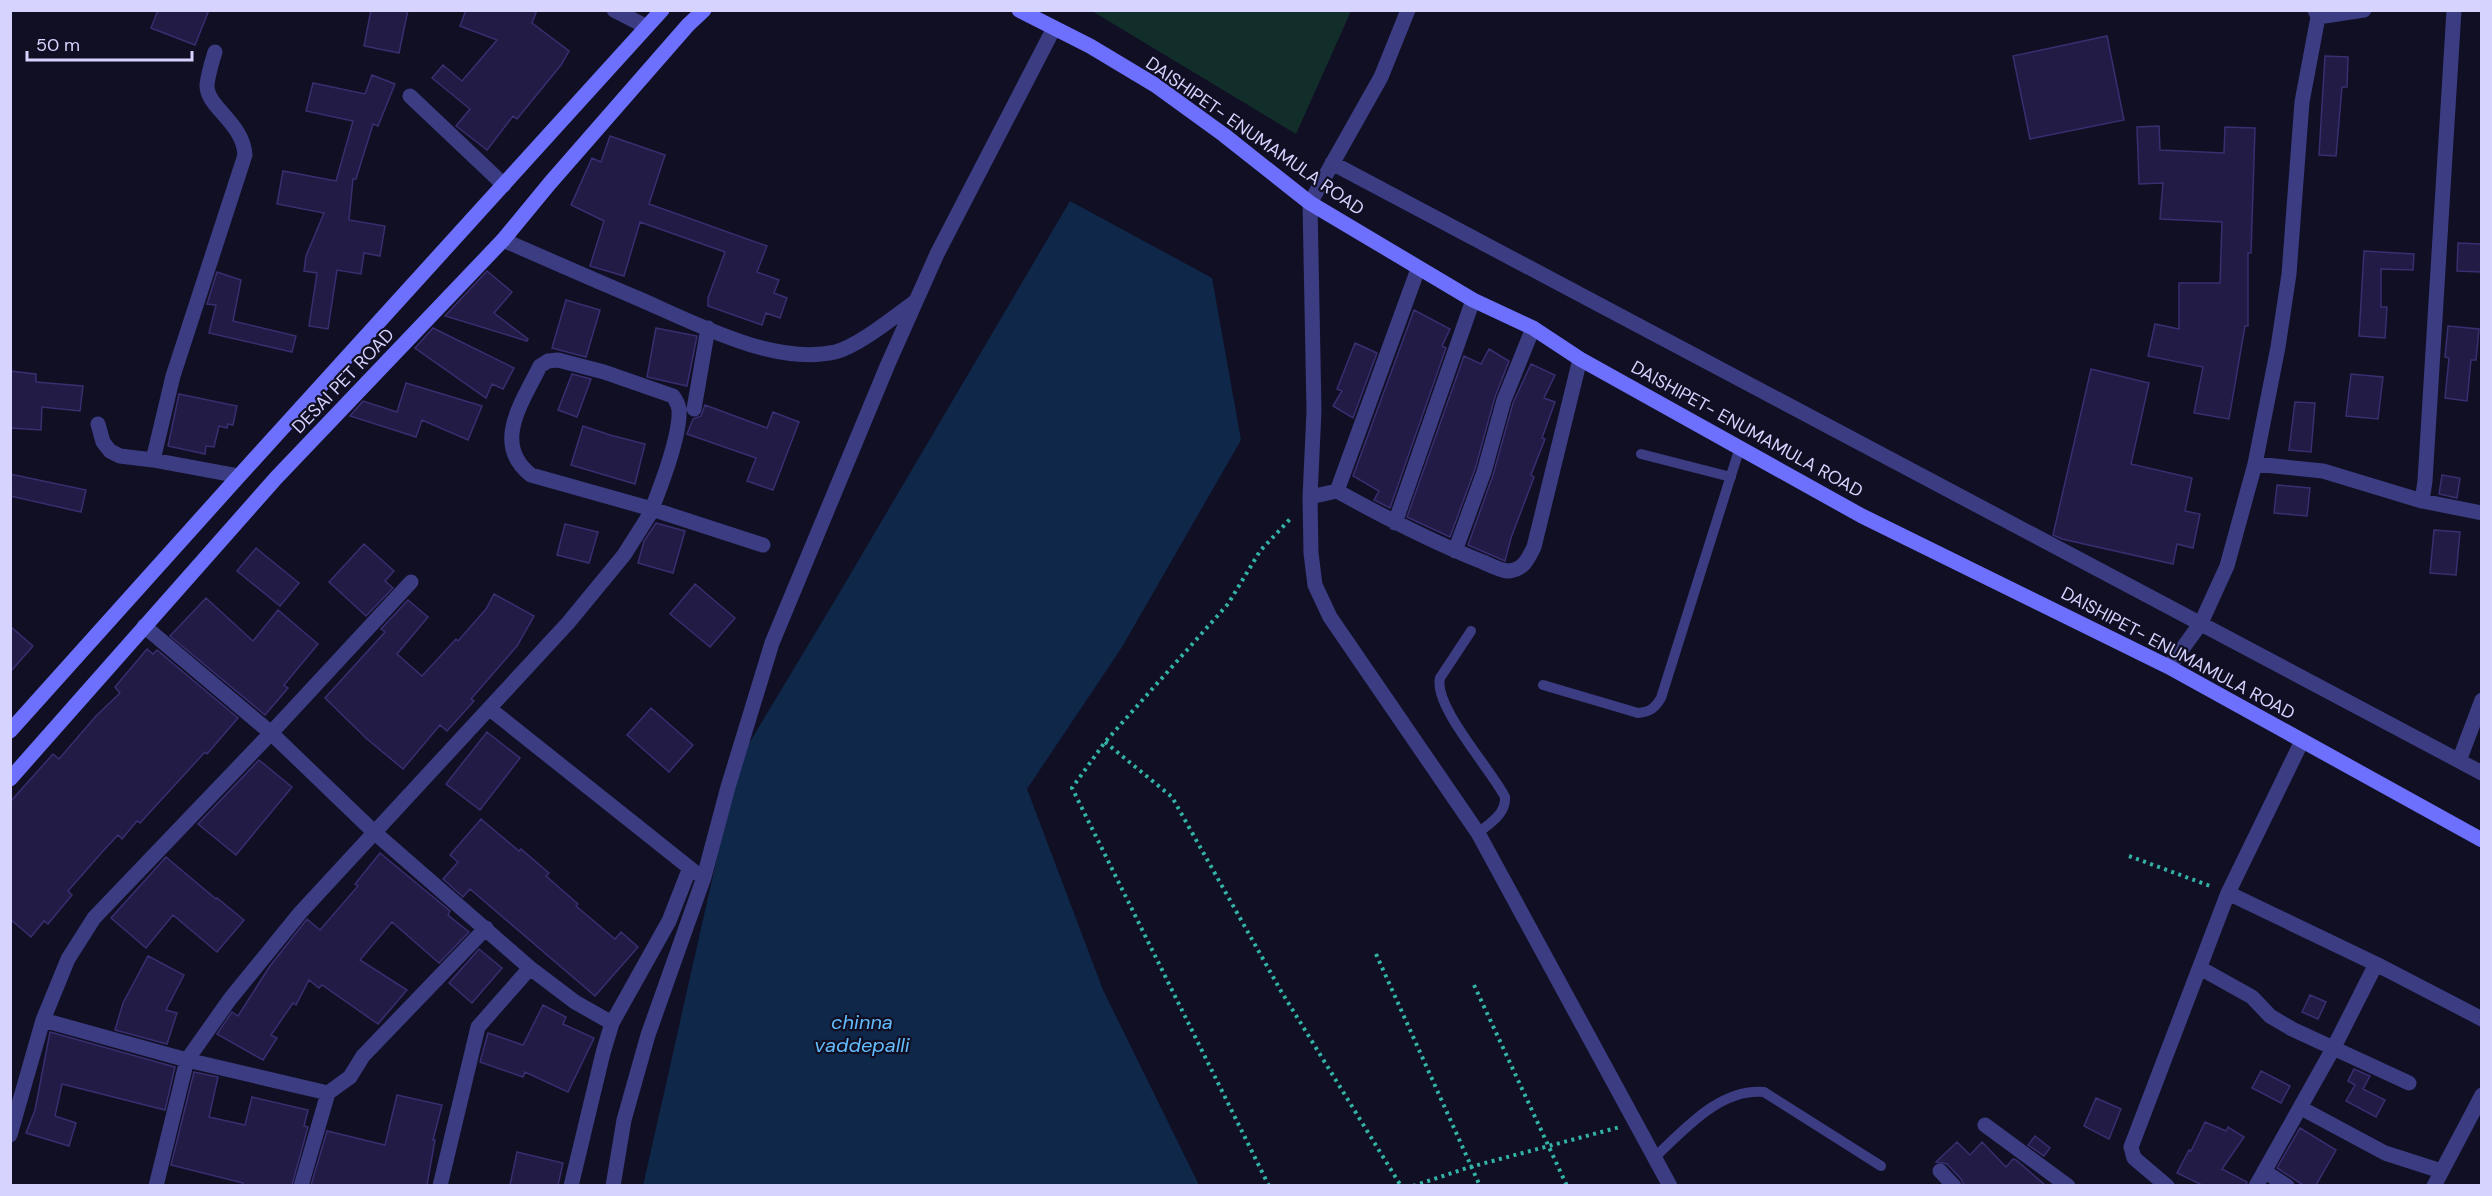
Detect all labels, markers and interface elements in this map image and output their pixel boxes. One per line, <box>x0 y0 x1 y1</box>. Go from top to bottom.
scale bar <box>27 24 192 62</box>
text: 50 m <box>36 33 80 57</box>
street label: DAISHIPET- ENUMAMULA ROAD <box>1141 51 1369 221</box>
street label: DESAI PET ROAD <box>287 323 399 439</box>
street label: DAISHIPET- ENUMAMULA ROAD <box>1627 355 1867 503</box>
street label: DAISHIPET- ENUMAMULA ROAD <box>2057 581 2299 725</box>
water label: chinna vaddepalli <box>814 1009 911 1058</box>

